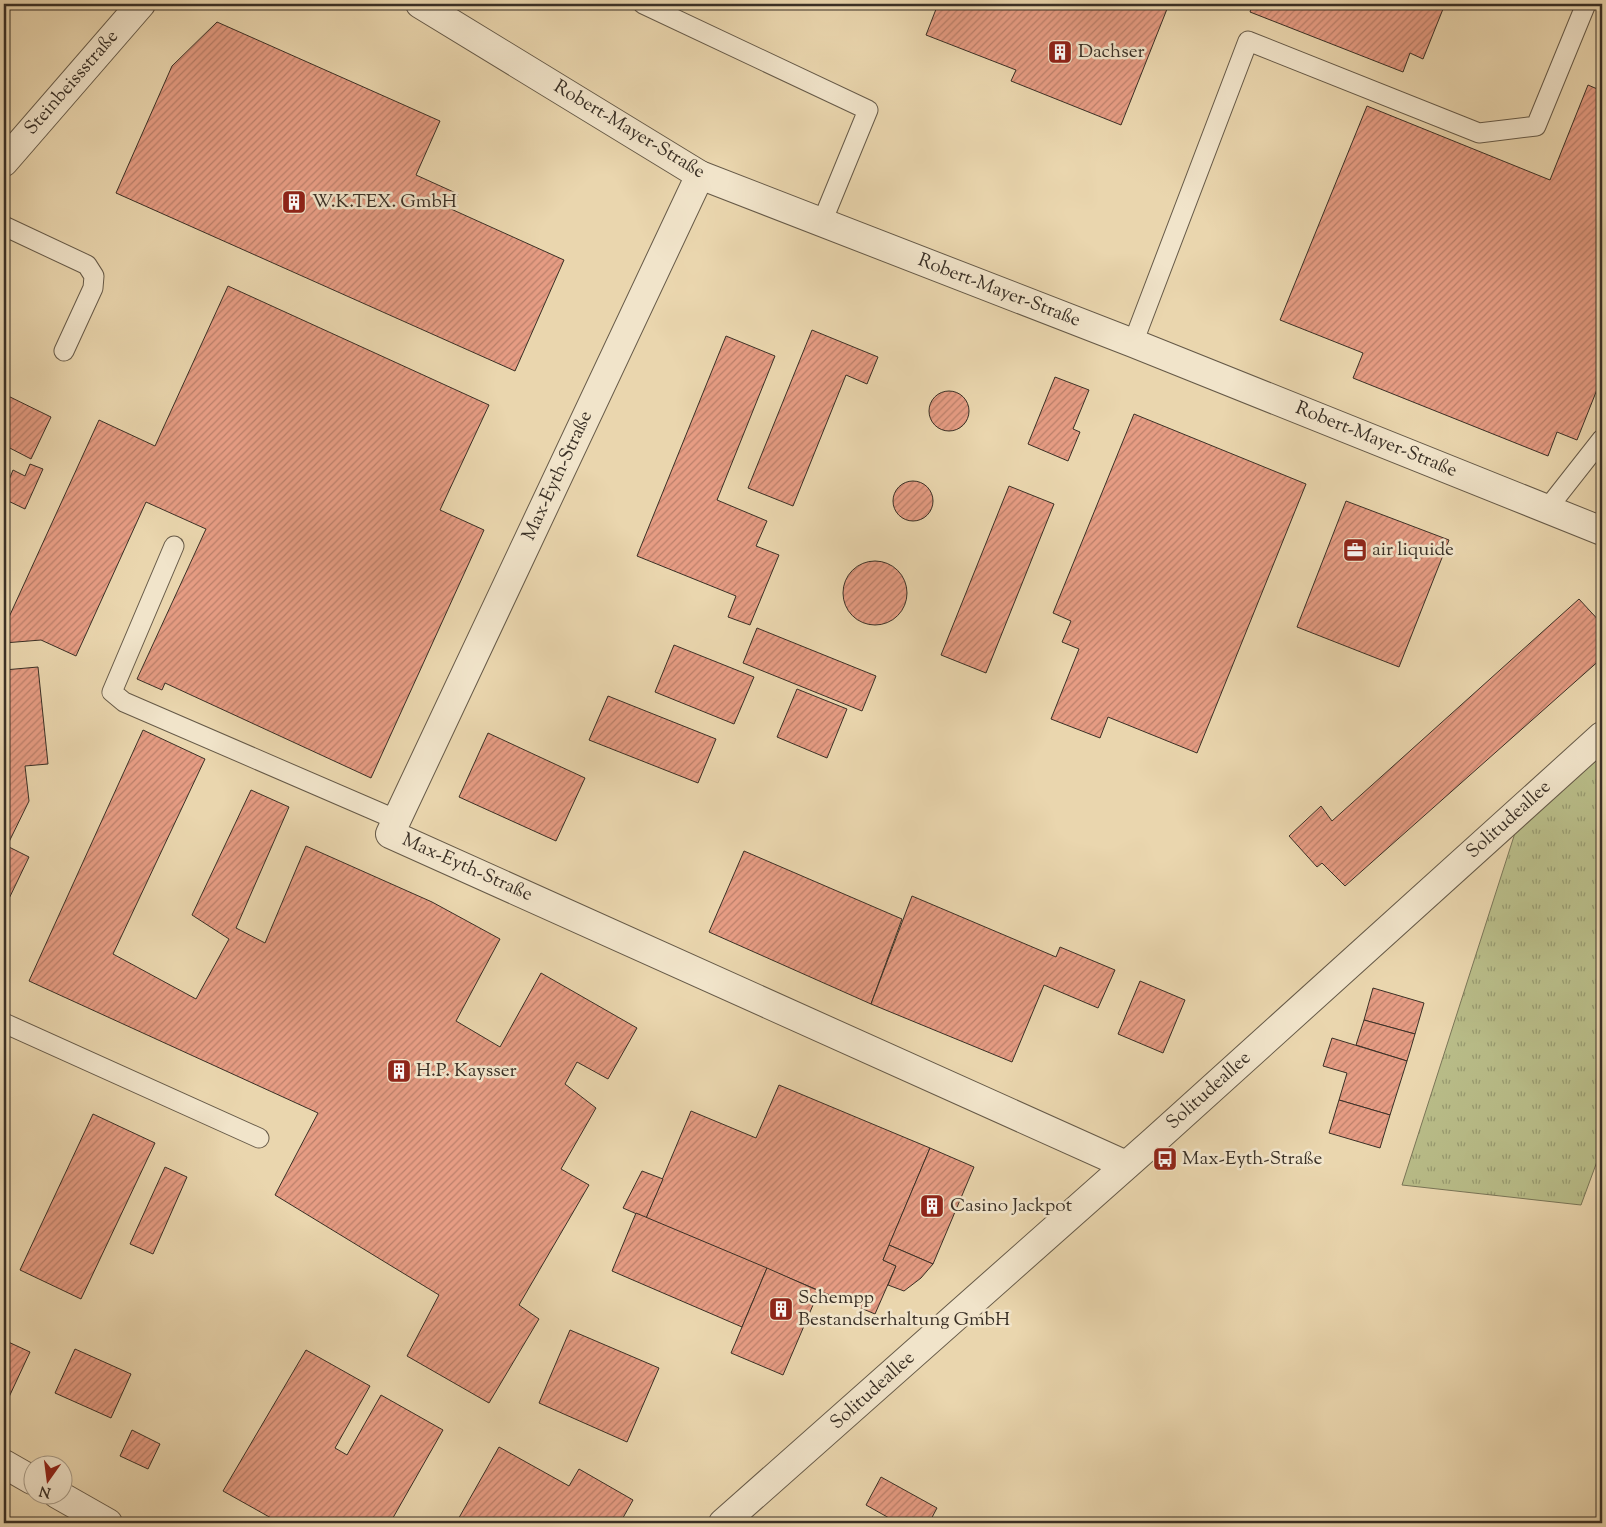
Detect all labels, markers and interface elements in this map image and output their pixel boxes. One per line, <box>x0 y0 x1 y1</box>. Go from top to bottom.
street label: Steinbeissstraße <box>19 24 125 141</box>
building icon: Dachser <box>1047 39 1073 65</box>
place label: Dachser <box>1078 39 1145 66</box>
street label: Robert-Mayer-Straße <box>548 74 710 186</box>
building icon: W.K.TEX. GmbH <box>281 189 307 215</box>
place label: W.K.TEX. GmbH <box>312 189 457 216</box>
street label: Robert-Mayer-Straße <box>914 248 1084 335</box>
street label: Robert-Mayer-Straße <box>1291 395 1461 485</box>
street label: Max-Eyth-Straße <box>516 407 600 545</box>
office icon: air liquide <box>1342 537 1368 563</box>
place label: air liquide <box>1372 537 1454 564</box>
street label: Solitudeallee <box>1461 774 1558 865</box>
street label: Max-Eyth-Straße <box>397 827 537 909</box>
street label: Solitudeallee <box>1161 1045 1258 1136</box>
building icon: H.P. Kaysser <box>386 1058 412 1084</box>
place label: H.P. Kaysser <box>416 1058 517 1085</box>
bus stop icon: Max-Eyth-Straße <box>1152 1146 1178 1172</box>
place label: Max-Eyth-Straße <box>1182 1146 1322 1173</box>
building icon: Casino Jackpot <box>919 1193 945 1219</box>
place label: Casino Jackpot <box>950 1193 1073 1220</box>
place label: Schempp Bestandserhaltung GmbH <box>798 1285 1010 1334</box>
building icon: Schempp Bestandserhaltung GmbH <box>768 1296 794 1322</box>
street label: Solitudeallee <box>825 1345 922 1436</box>
north arrow <box>22 1454 72 1504</box>
text: N <box>37 1480 53 1502</box>

